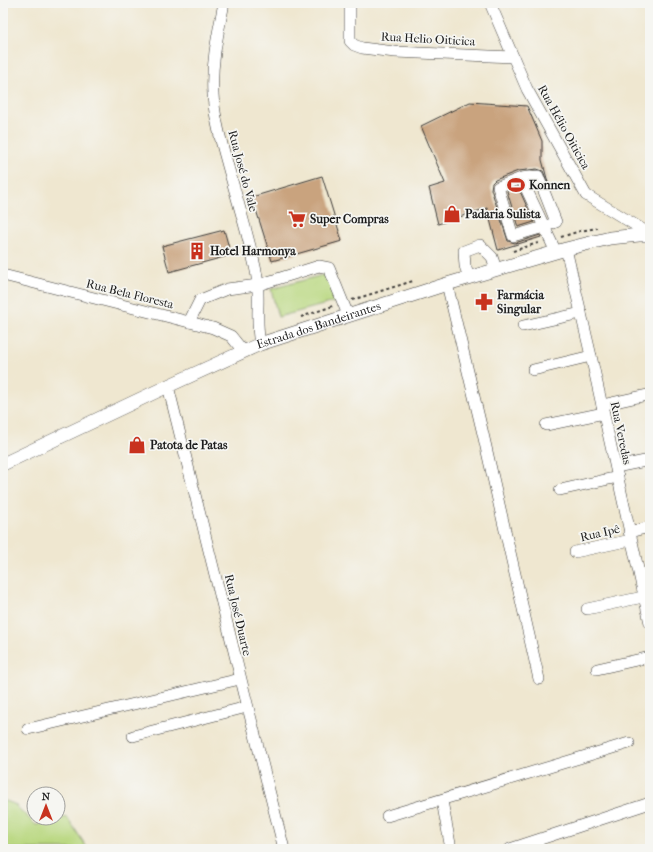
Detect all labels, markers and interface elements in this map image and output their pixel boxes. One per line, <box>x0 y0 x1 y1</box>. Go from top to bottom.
street label: Rua Helio Oiticica <box>380 30 476 48</box>
street label: Rua Hélio Oiticica <box>535 82 593 172</box>
street label: Rua José do Vale <box>225 129 261 213</box>
sports icon: Konnen <box>506 175 526 195</box>
place label: Konnen <box>529 178 571 192</box>
shop icon: Padaria Sulista <box>442 204 462 224</box>
place label: Padaria Sulista <box>465 207 541 221</box>
supermarket icon: Super Compras <box>287 209 307 229</box>
place label: Super Compras <box>310 212 389 227</box>
building icon: Hotel Harmonya <box>187 241 207 261</box>
place label: Hotel Harmonya <box>210 244 296 259</box>
street label: Rua Bela Floresta <box>85 276 176 312</box>
place label: Farmácia Singular <box>496 288 544 317</box>
pharmacy icon: Farmácia Singular <box>474 292 494 312</box>
street label: Estrada dos Bandeirantes <box>255 299 383 352</box>
street label: Rua Veredas <box>608 400 635 466</box>
shop icon: Patota de Patas <box>127 435 147 455</box>
place label: Patota de Patas <box>150 438 228 452</box>
street label: Rua Ipê <box>579 522 621 544</box>
street label: Rua José Duarte <box>222 573 254 657</box>
north arrow <box>26 786 66 826</box>
text: N <box>42 790 51 803</box>

